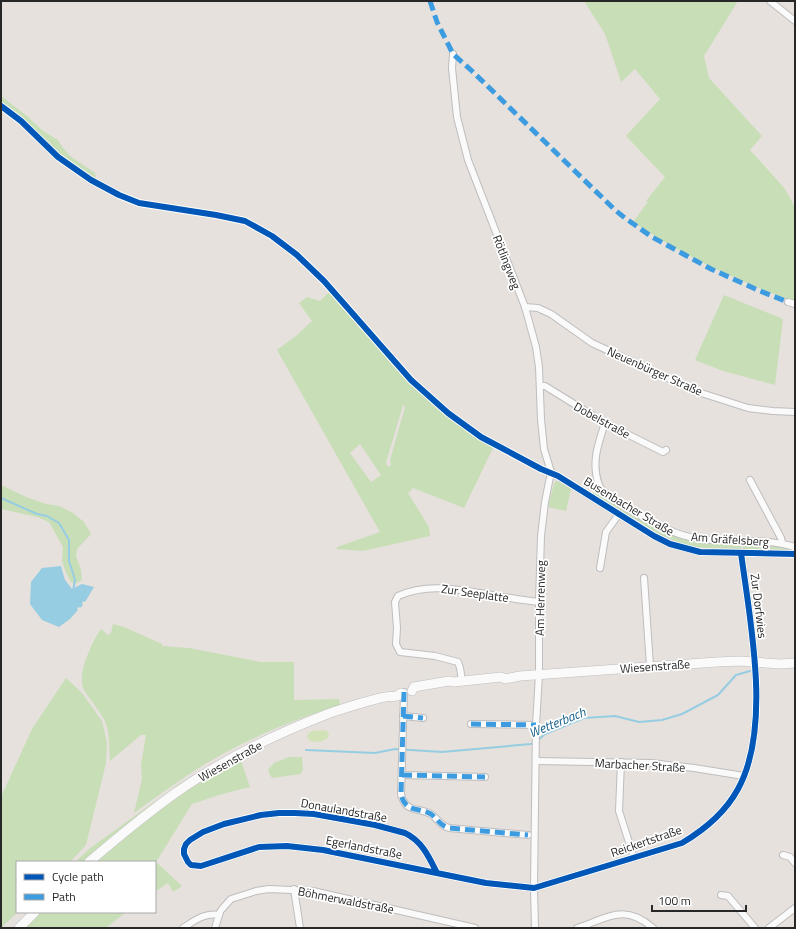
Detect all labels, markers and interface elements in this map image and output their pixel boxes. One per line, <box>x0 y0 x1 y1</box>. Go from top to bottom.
street label: Rötlingweg <box>488 232 526 292</box>
street label: Neuenbürger Straße <box>604 341 706 401</box>
street label: Dobelstraße <box>570 397 634 443</box>
street label: Busenbacher Straße <box>580 471 678 541</box>
street label: Am Gräfelsberg <box>690 527 770 551</box>
street label: Am Herrenweg <box>530 560 550 636</box>
street label: Zur Dorfwies <box>746 573 772 640</box>
street label: Zur Seeplatte <box>440 579 510 607</box>
street label: Wiesenstraße <box>619 654 691 678</box>
water label: Wetterbach <box>526 701 589 742</box>
street label: Wiesenstraße <box>195 736 265 786</box>
street label: Marbacher Straße <box>594 753 686 777</box>
street label: Donaulandstraße <box>299 793 389 827</box>
street label: Reickertstraße <box>608 820 684 862</box>
street label: Egerlandstraße <box>324 830 404 864</box>
legend <box>16 861 156 913</box>
text: Cycle path <box>52 867 104 886</box>
street label: Böhmerwaldstraße <box>296 881 396 919</box>
text: Path <box>52 887 76 906</box>
scale bar <box>652 887 746 913</box>
text: 100 m <box>658 891 691 910</box>

